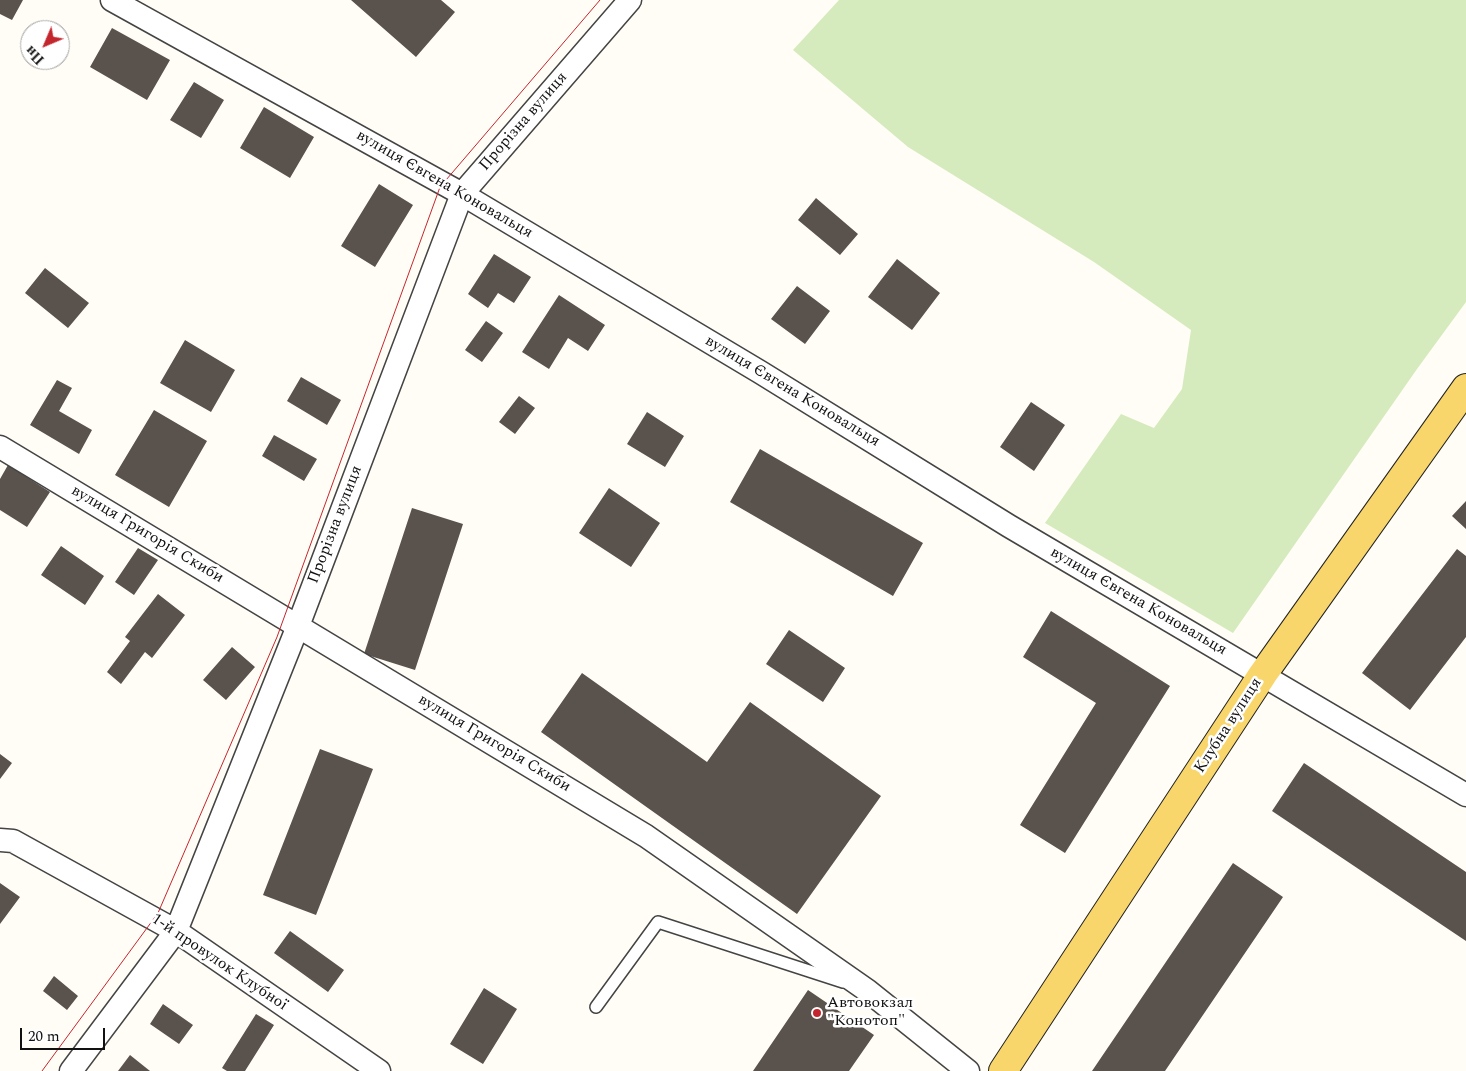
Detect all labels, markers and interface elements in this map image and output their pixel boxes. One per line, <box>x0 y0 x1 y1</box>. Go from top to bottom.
north arrow <box>20 20 70 70</box>
text: Пн <box>20 41 49 70</box>
street label: Прорізна вулиця <box>476 69 572 175</box>
street label: вулиця Євгена Коновальця <box>352 127 536 243</box>
street label: вулиця Євгена Коновальця <box>701 332 883 452</box>
street label: Прорізна вулиця <box>305 463 367 587</box>
street label: вулиця Григорія Скиби <box>67 482 227 588</box>
street label: вулиця Євгена Коновальця <box>1046 544 1230 660</box>
street label: Клубна вулиця <box>1191 675 1267 777</box>
street label: вулиця Григорія Скиби <box>414 691 574 797</box>
street label: 1-й провулок Клубної <box>147 910 291 1016</box>
place label: Автовокзал "Конотоп" <box>827 994 913 1032</box>
marker: Автовокзал "Конотоп" <box>811 1007 823 1019</box>
scale bar <box>22 1018 108 1050</box>
text: 20 m <box>28 1025 60 1048</box>

